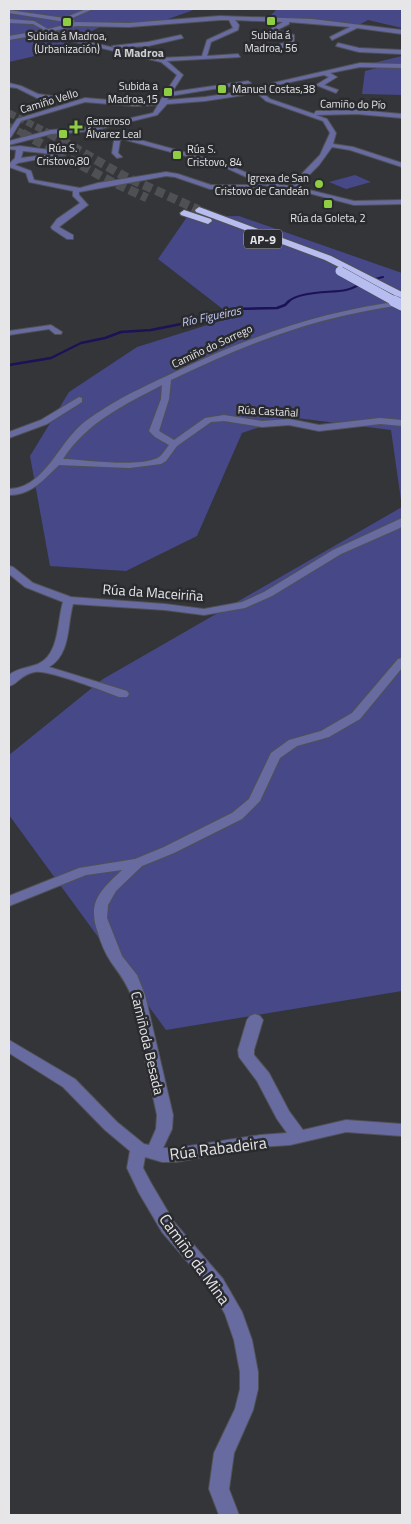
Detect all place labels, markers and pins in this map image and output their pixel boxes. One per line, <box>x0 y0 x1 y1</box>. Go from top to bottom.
marker: Subida á Madroa, 56 <box>265 15 277 27</box>
marker: Subida á Madroa, (Urbanización) <box>61 16 73 28</box>
place label: Subida á Madroa, 56 <box>245 27 297 56</box>
place label: Subida á Madroa, (Urbanización) <box>27 28 107 57</box>
place label: Subida a Madroa,15 <box>108 78 158 107</box>
place label: Manuel Costas,38 <box>232 81 315 97</box>
marker: Manuel Costas,38 <box>216 83 228 95</box>
marker: Subida a Madroa,15 <box>162 86 174 98</box>
place label: Generoso Álvarez Leal <box>86 113 141 142</box>
marker: Generoso Álvarez Leal <box>70 121 82 133</box>
marker: Rúa S. Cristovo,80 <box>57 128 69 140</box>
place label: Rúa S. Cristovo,80 <box>37 140 89 169</box>
place label: Rúa S. Cristovo, 84 <box>187 141 242 170</box>
marker: Rúa S. Cristovo, 84 <box>171 149 183 161</box>
place label: Igrexa de San Cristovo de Candeán <box>215 170 309 199</box>
marker: Igrexa de San Cristovo de Candeán <box>313 178 325 190</box>
marker: Rúa da Goleta, 2 <box>322 198 334 210</box>
place label: Rúa da Goleta, 2 <box>290 210 366 226</box>

